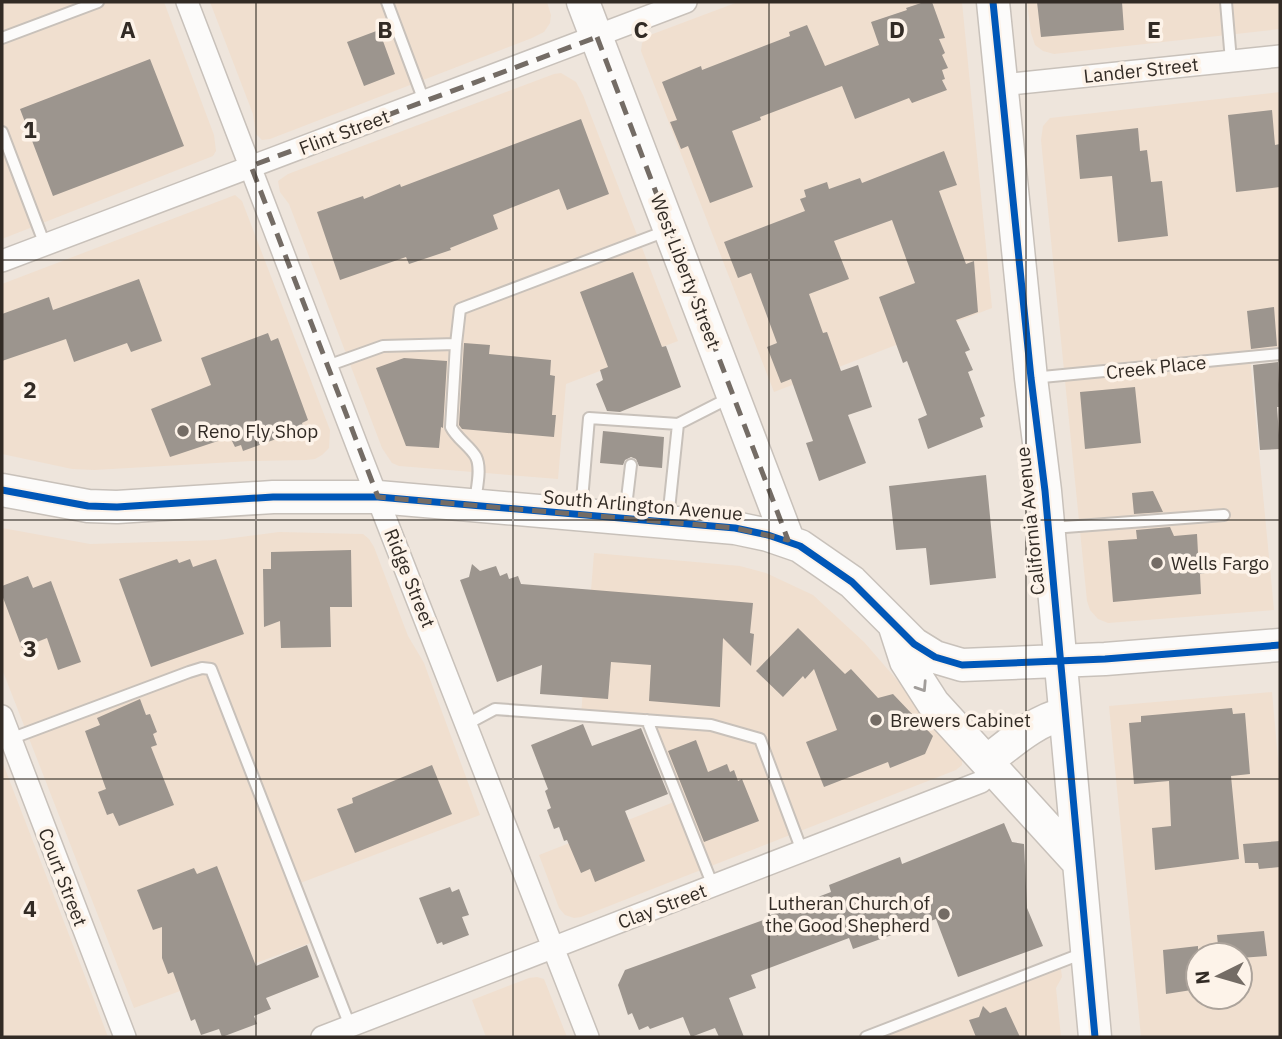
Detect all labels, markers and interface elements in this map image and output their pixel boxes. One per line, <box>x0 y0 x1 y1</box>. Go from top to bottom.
text: A <box>120 14 136 44</box>
text: B <box>377 14 393 44</box>
text: C <box>634 14 649 44</box>
text: D <box>889 14 905 44</box>
text: E <box>1147 14 1161 44</box>
street label: Lander Street <box>1082 52 1200 88</box>
street label: Flint Street <box>296 104 392 160</box>
text: 1 <box>23 114 37 144</box>
street label: West Liberty Street <box>646 191 726 351</box>
street label: Creek Place <box>1105 350 1207 384</box>
text: 2 <box>23 374 37 404</box>
place label: Reno Fly Shop <box>197 419 318 443</box>
marker: Reno Fly Shop <box>175 423 191 439</box>
street label: California Avenue <box>1010 446 1050 596</box>
street label: South Arlington Avenue <box>542 484 744 526</box>
street label: Ridge Street <box>379 525 441 631</box>
place label: Wells Fargo <box>1171 551 1269 575</box>
marker: Wells Fargo <box>1149 555 1165 571</box>
text: 3 <box>23 633 37 663</box>
one-way arrow <box>914 680 927 693</box>
place label: Brewers Cabinet <box>890 708 1031 732</box>
marker: Brewers Cabinet <box>868 712 884 728</box>
street label: Court Street <box>33 824 93 930</box>
street label: Clay Street <box>614 878 710 934</box>
place label: Lutheran Church of the Good Shepherd <box>765 891 930 937</box>
text: 4 <box>23 893 37 923</box>
marker: Lutheran Church of the Good Shepherd <box>936 906 952 922</box>
north arrow <box>1184 941 1254 1011</box>
text: N <box>1190 970 1215 985</box>

